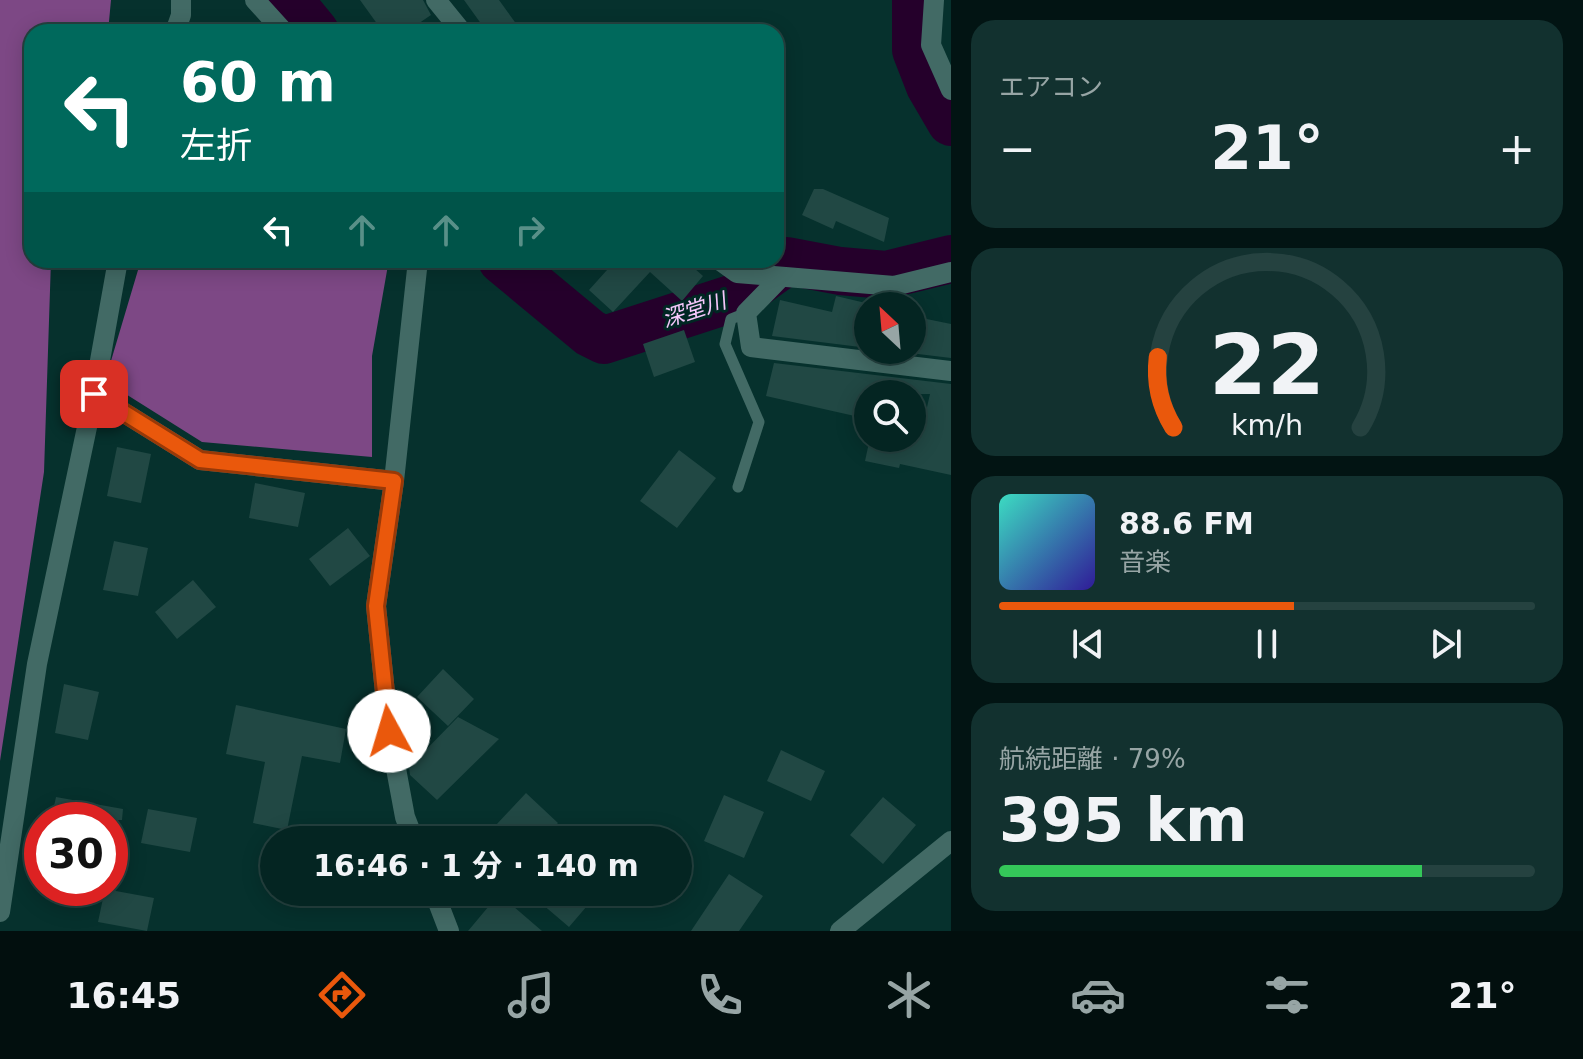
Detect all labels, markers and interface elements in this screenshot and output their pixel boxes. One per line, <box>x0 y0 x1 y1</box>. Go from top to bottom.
text: 60 m <box>180 49 336 114</box>
icon: left <box>48 56 152 160</box>
text: エアコン <box>999 72 1103 102</box>
text: 21° <box>1210 113 1324 183</box>
text: − <box>999 123 1036 174</box>
text: + <box>1498 123 1535 174</box>
text: 左折 <box>180 125 252 166</box>
icon: left <box>256 208 300 252</box>
icon: ahead <box>340 208 384 252</box>
icon: ahead <box>424 208 468 252</box>
icon: right <box>508 208 552 252</box>
water label: 深堂川 <box>659 287 731 332</box>
north arrow <box>854 292 926 364</box>
map controls <box>854 292 926 452</box>
text: 22 <box>1209 316 1325 413</box>
pin <box>60 360 128 428</box>
icon: arrive <box>72 372 116 416</box>
button: search <box>854 380 926 452</box>
text: km/h <box>1231 408 1303 442</box>
text: 88.6 FM <box>1119 506 1254 541</box>
text: 音楽 <box>1119 547 1171 577</box>
icon: previous <box>1066 622 1110 666</box>
icon: pause <box>1245 622 1289 666</box>
icon: next <box>1424 622 1468 666</box>
position arrow <box>347 689 431 773</box>
text: 航続距離 · 79% <box>999 744 1186 774</box>
text: 395 km <box>999 785 1248 855</box>
speed limit sign: 30 <box>24 802 128 906</box>
text: 16:46 · 1 分 · 140 m <box>313 848 639 883</box>
icon: directions <box>314 967 370 1023</box>
icon: music <box>503 967 559 1023</box>
icon: phone <box>692 967 748 1023</box>
icon: climate <box>881 967 937 1023</box>
icon: car <box>1070 967 1126 1023</box>
icon: filters <box>1259 967 1315 1023</box>
text: 16:45 <box>67 975 181 1016</box>
text: 21° <box>1448 975 1516 1016</box>

